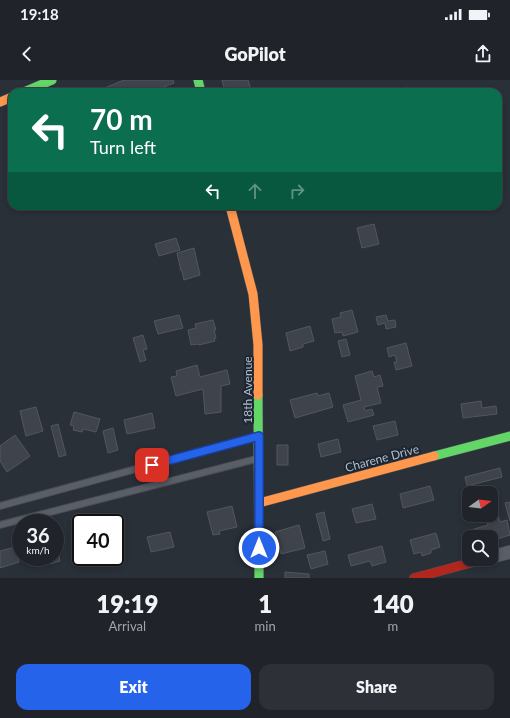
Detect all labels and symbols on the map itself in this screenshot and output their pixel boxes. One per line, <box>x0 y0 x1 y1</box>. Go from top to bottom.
street label: 18th Avenue <box>240 356 255 424</box>
street label: Charene Drive <box>343 441 421 475</box>
pin <box>135 448 169 482</box>
north arrow <box>462 486 498 522</box>
speed limit sign: 40 <box>72 514 124 566</box>
position arrow <box>238 527 280 569</box>

